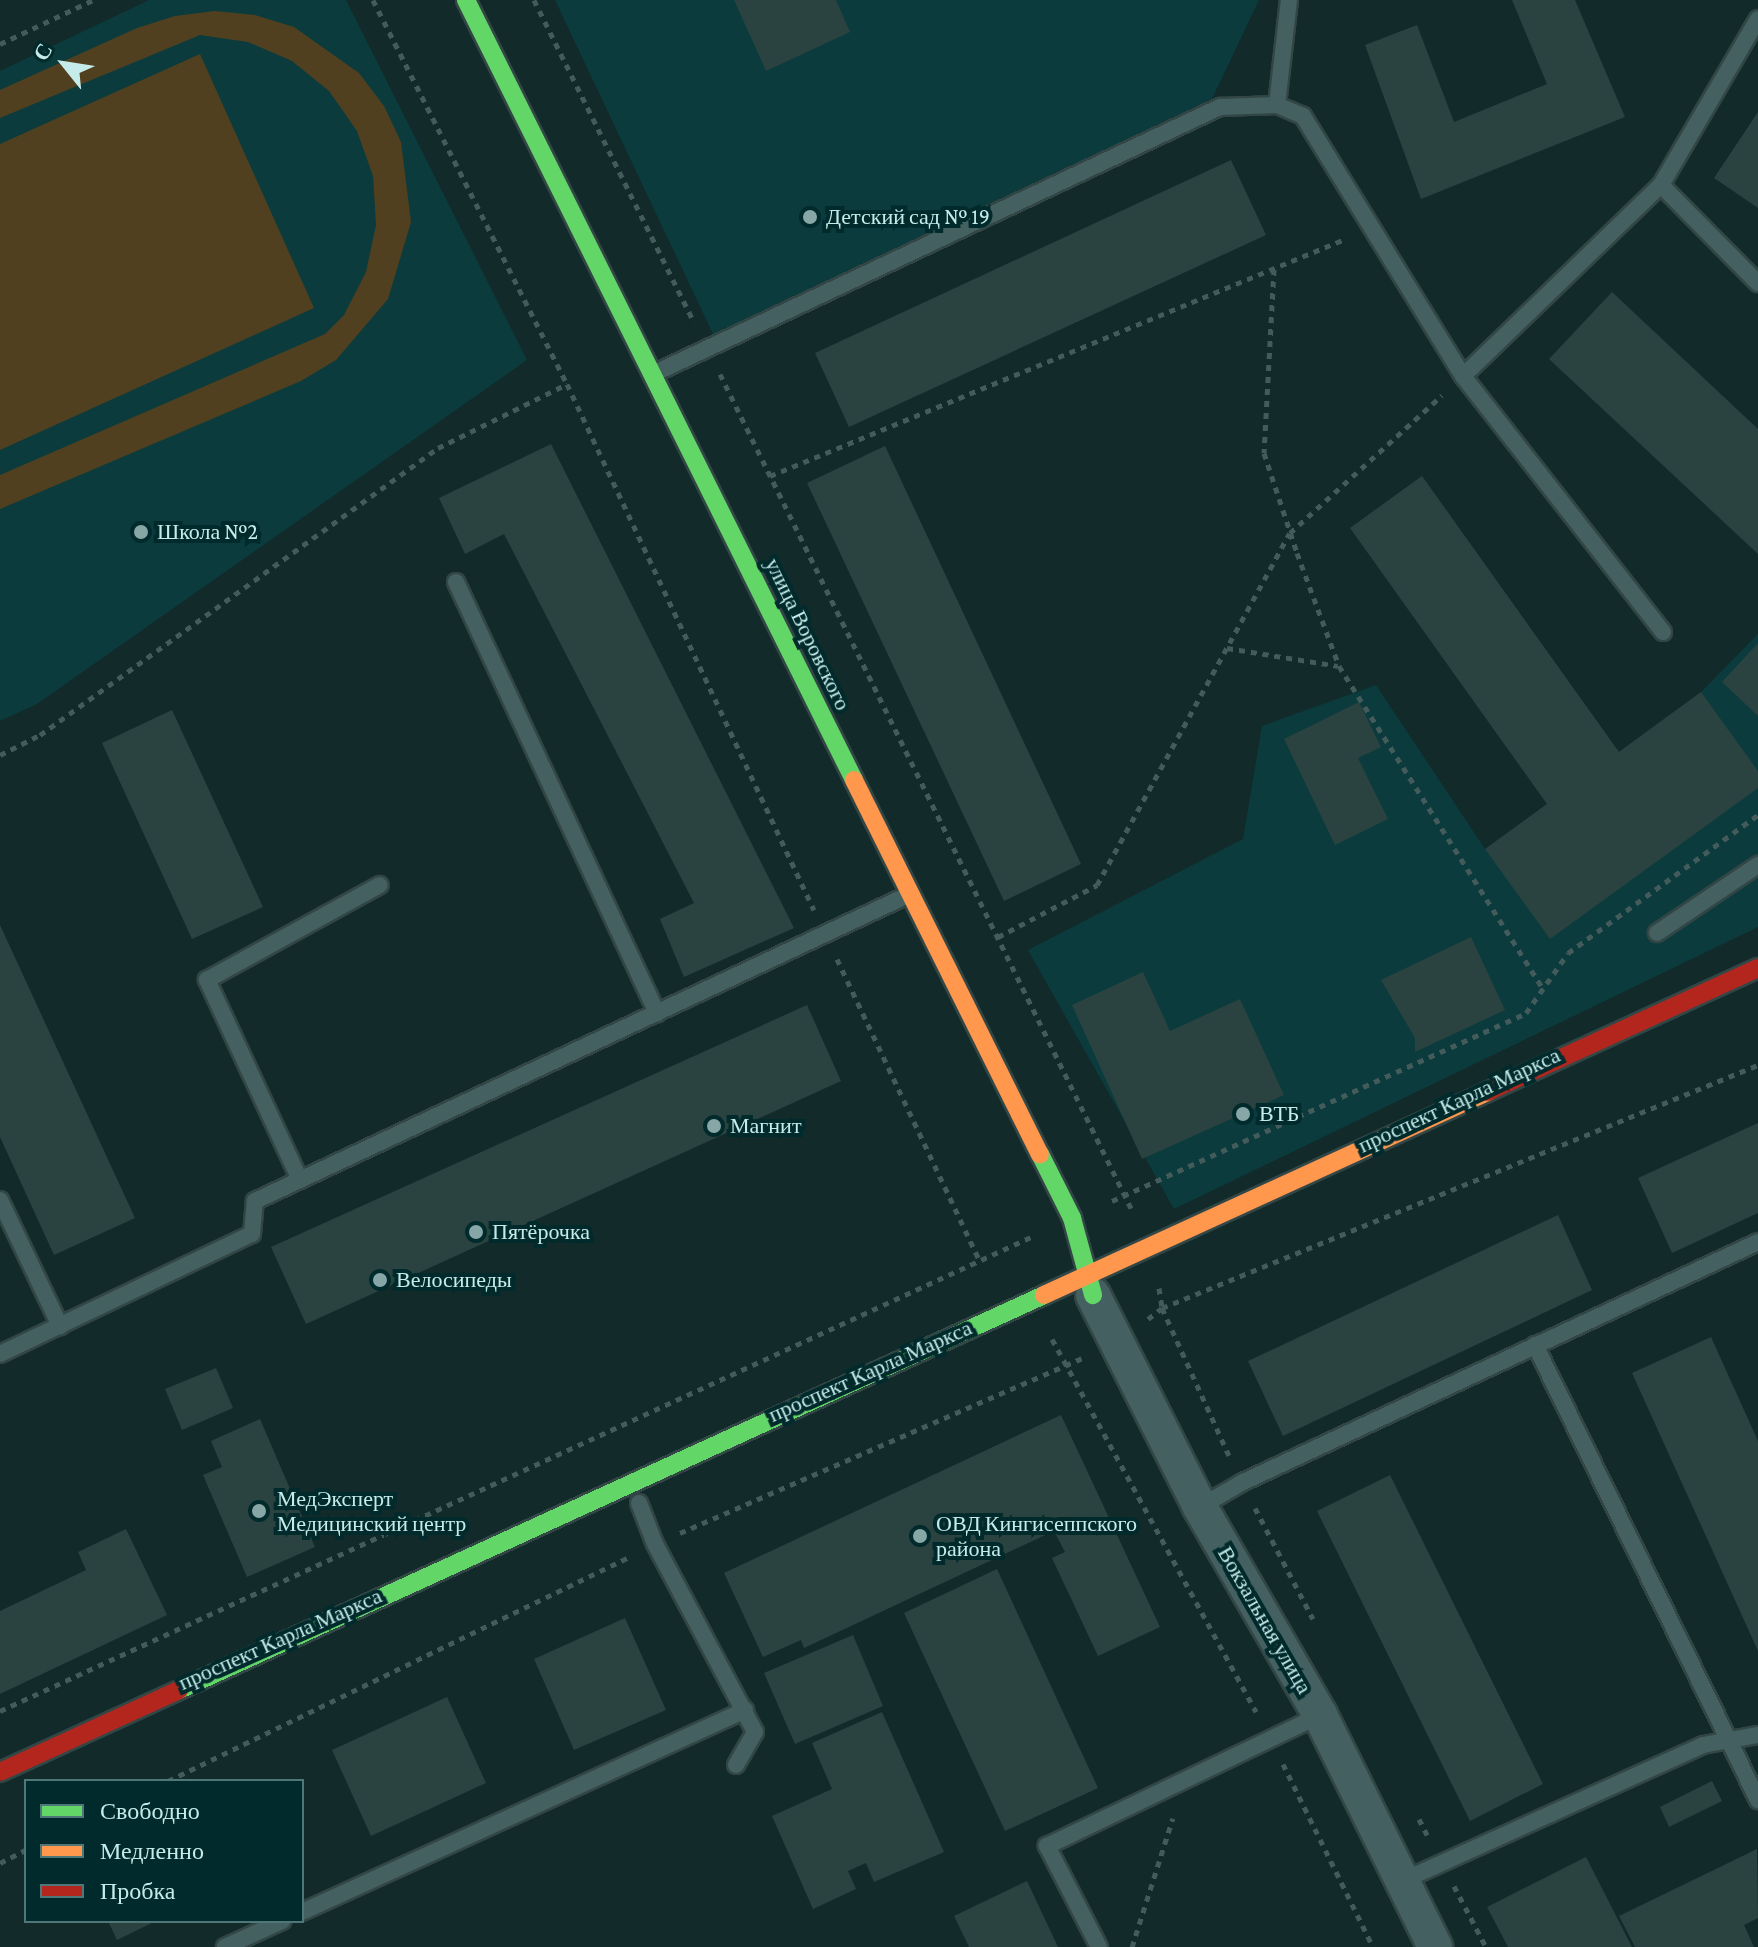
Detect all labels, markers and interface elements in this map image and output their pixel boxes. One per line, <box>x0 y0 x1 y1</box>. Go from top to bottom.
north arrow <box>24 24 104 104</box>
text: С <box>28 39 58 65</box>
place label: Детский сад № 19 <box>826 204 990 230</box>
marker: Детский сад № 19 <box>801 208 819 226</box>
place label: Школа №2 <box>157 519 258 545</box>
marker: Школа №2 <box>132 523 150 541</box>
street label: улица Воровского <box>760 554 856 714</box>
street label: проспект Карла Маркса <box>1354 1042 1564 1158</box>
place label: ВТБ <box>1259 1101 1299 1127</box>
marker: ВТБ <box>1234 1105 1252 1123</box>
place label: Магнит <box>730 1113 802 1139</box>
marker: Магнит <box>705 1117 723 1135</box>
place label: Пятёрочка <box>492 1219 590 1245</box>
marker: Пятёрочка <box>467 1223 485 1241</box>
place label: Велосипеды <box>396 1267 512 1293</box>
marker: Велосипеды <box>371 1271 389 1289</box>
street label: проспект Карла Маркса <box>764 1314 976 1428</box>
place label: МедЭксперт Медицинский центр <box>277 1485 466 1536</box>
marker: МедЭксперт Медицинский центр <box>248 1500 270 1522</box>
place label: ОВД Кингисеппского района <box>936 1510 1137 1562</box>
marker: ОВД Кингисеппского района <box>911 1527 929 1545</box>
street label: Вокзальная улица <box>1212 1542 1318 1698</box>
street label: проспект Карла Маркса <box>174 1582 386 1696</box>
legend <box>24 1779 304 1923</box>
text: Свободно <box>100 1797 200 1824</box>
text: Медленно <box>100 1837 204 1864</box>
text: Пробка <box>100 1877 176 1904</box>

